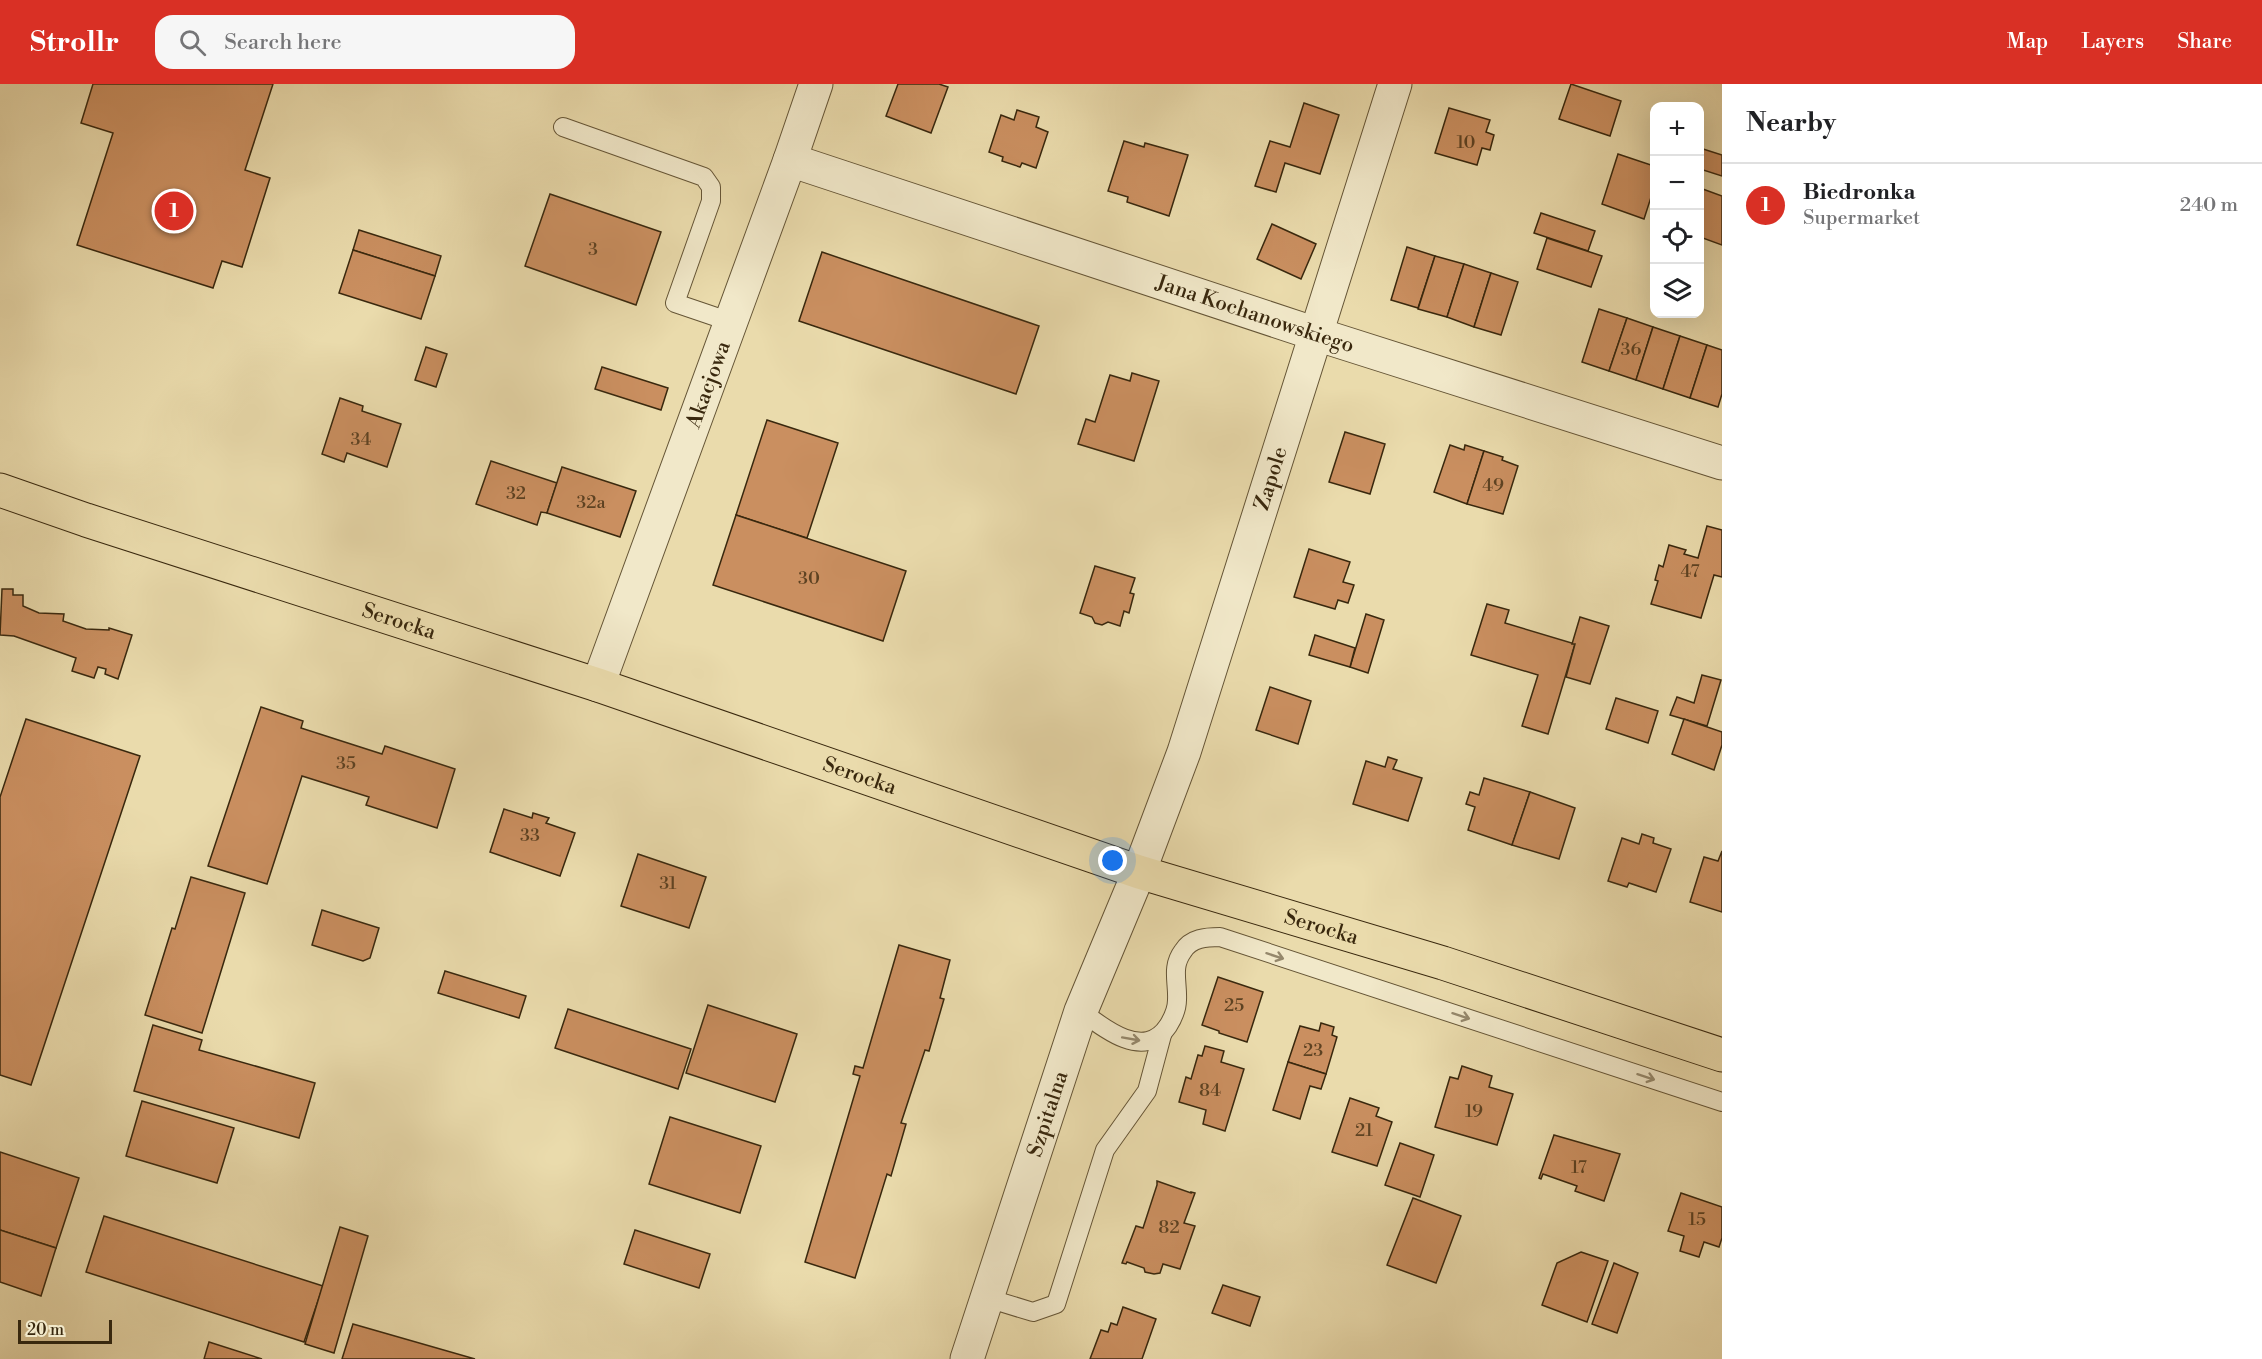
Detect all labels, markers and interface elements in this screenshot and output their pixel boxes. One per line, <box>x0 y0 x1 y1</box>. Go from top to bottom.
search box <box>155 15 575 69</box>
text: Strollr <box>30 25 119 60</box>
icon: search <box>176 26 209 59</box>
text: Search here <box>224 29 342 56</box>
text: Map <box>2007 29 2048 55</box>
text: Layers <box>2081 29 2144 55</box>
text: Share <box>2177 29 2232 55</box>
map controls <box>1650 102 1704 318</box>
button: + <box>1650 102 1704 156</box>
text: Nearby <box>1746 107 1836 139</box>
house number: 10 <box>1456 131 1476 154</box>
button: − <box>1650 156 1704 210</box>
text: Biedronka <box>1803 179 1915 206</box>
pin: 1 <box>154 188 194 234</box>
text: 1 <box>1761 193 1770 218</box>
text: 240 m <box>2180 193 2238 218</box>
text: Supermarket <box>1803 206 1920 231</box>
button: locate <box>1650 210 1704 264</box>
house number: 3 <box>588 238 598 261</box>
button: layers <box>1650 264 1704 318</box>
street label: Jana Kochanowskiego <box>1152 270 1357 359</box>
street label: Akacjowa <box>681 337 737 433</box>
house number: 36 <box>1621 338 1642 361</box>
house number: 34 <box>351 428 372 451</box>
street label: Zapole <box>1249 444 1294 514</box>
house number: 49 <box>1482 474 1504 497</box>
house number: 32 <box>506 482 526 505</box>
house number: 32a <box>576 491 607 514</box>
house number: 47 <box>1680 560 1700 583</box>
house number: 30 <box>798 567 820 590</box>
street label: Serocka <box>359 598 439 646</box>
house number: 35 <box>336 752 356 775</box>
street label: Serocka <box>819 752 900 801</box>
house number: 33 <box>520 824 540 847</box>
your location <box>1098 846 1127 875</box>
house number: 31 <box>659 872 677 895</box>
street label: Serocka <box>1281 904 1362 951</box>
one-way arrow <box>1265 951 1284 962</box>
house number: 25 <box>1224 994 1244 1017</box>
one-way arrow <box>1451 1012 1470 1023</box>
one-way arrow <box>1121 1034 1141 1045</box>
house number: 23 <box>1303 1039 1323 1062</box>
street label: Szpitalna <box>1022 1068 1075 1160</box>
one-way arrow <box>1636 1072 1655 1083</box>
house number: 84 <box>1199 1079 1221 1102</box>
house number: 19 <box>1465 1100 1483 1123</box>
house number: 21 <box>1355 1119 1373 1142</box>
house number: 17 <box>1571 1156 1587 1179</box>
house number: 15 <box>1688 1208 1706 1231</box>
house number: 82 <box>1158 1216 1180 1239</box>
scale bar <box>18 1317 112 1344</box>
text: 20 m <box>27 1320 64 1340</box>

